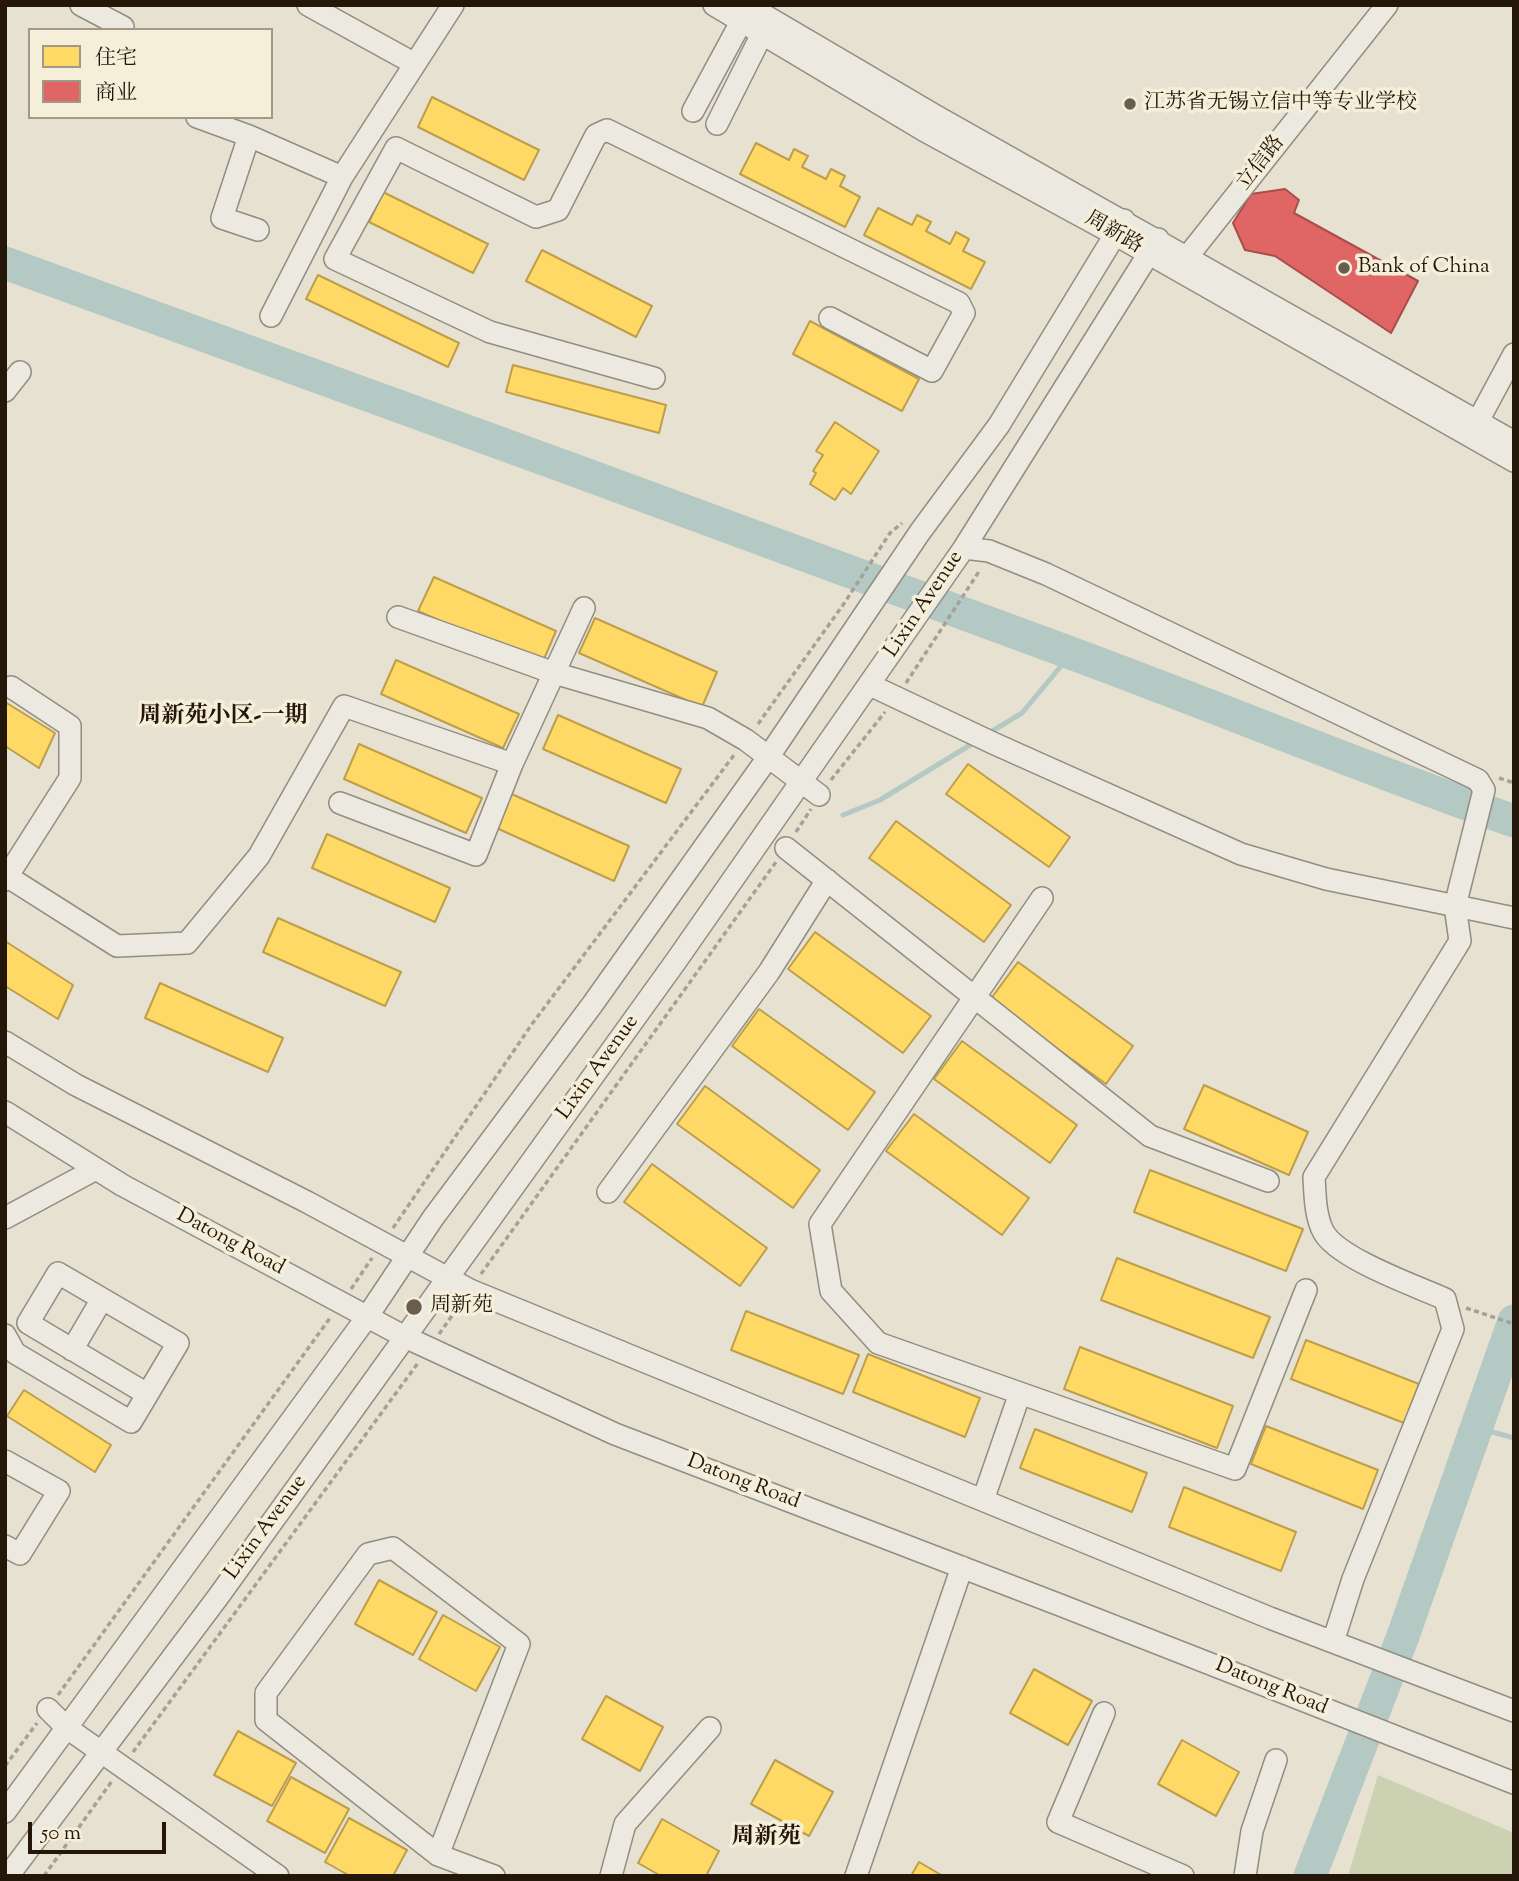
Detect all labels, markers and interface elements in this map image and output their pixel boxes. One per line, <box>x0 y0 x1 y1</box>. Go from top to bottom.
legend <box>28 28 273 119</box>
text: 住宅 <box>95 44 137 74</box>
text: 商业 <box>95 79 137 109</box>
place label: 江苏省无锡立信中等专业学校 <box>1144 91 1417 117</box>
marker: 江苏省无锡立信中等专业学校 <box>1122 96 1138 112</box>
street label: 立信路 <box>1233 131 1291 197</box>
street label: 周新路 <box>1079 207 1147 261</box>
place label: Bank of China <box>1358 255 1490 281</box>
marker: Bank of China <box>1336 260 1352 276</box>
street label: Lixin Avenue <box>880 547 970 663</box>
district label: 周新苑小区-一期 <box>139 704 307 732</box>
street label: Lixin Avenue <box>553 1011 645 1125</box>
street label: Datong Road <box>172 1204 288 1282</box>
place label: 周新苑 <box>430 1294 493 1320</box>
marker: 周新苑 <box>404 1297 424 1317</box>
street label: Datong Road <box>683 1450 803 1516</box>
street label: Lixin Avenue <box>221 1471 313 1585</box>
street label: Datong Road <box>1211 1654 1331 1722</box>
scale bar <box>32 1808 170 1852</box>
text: 50 m <box>41 1819 81 1849</box>
district label: 周新苑 <box>732 1825 800 1853</box>

